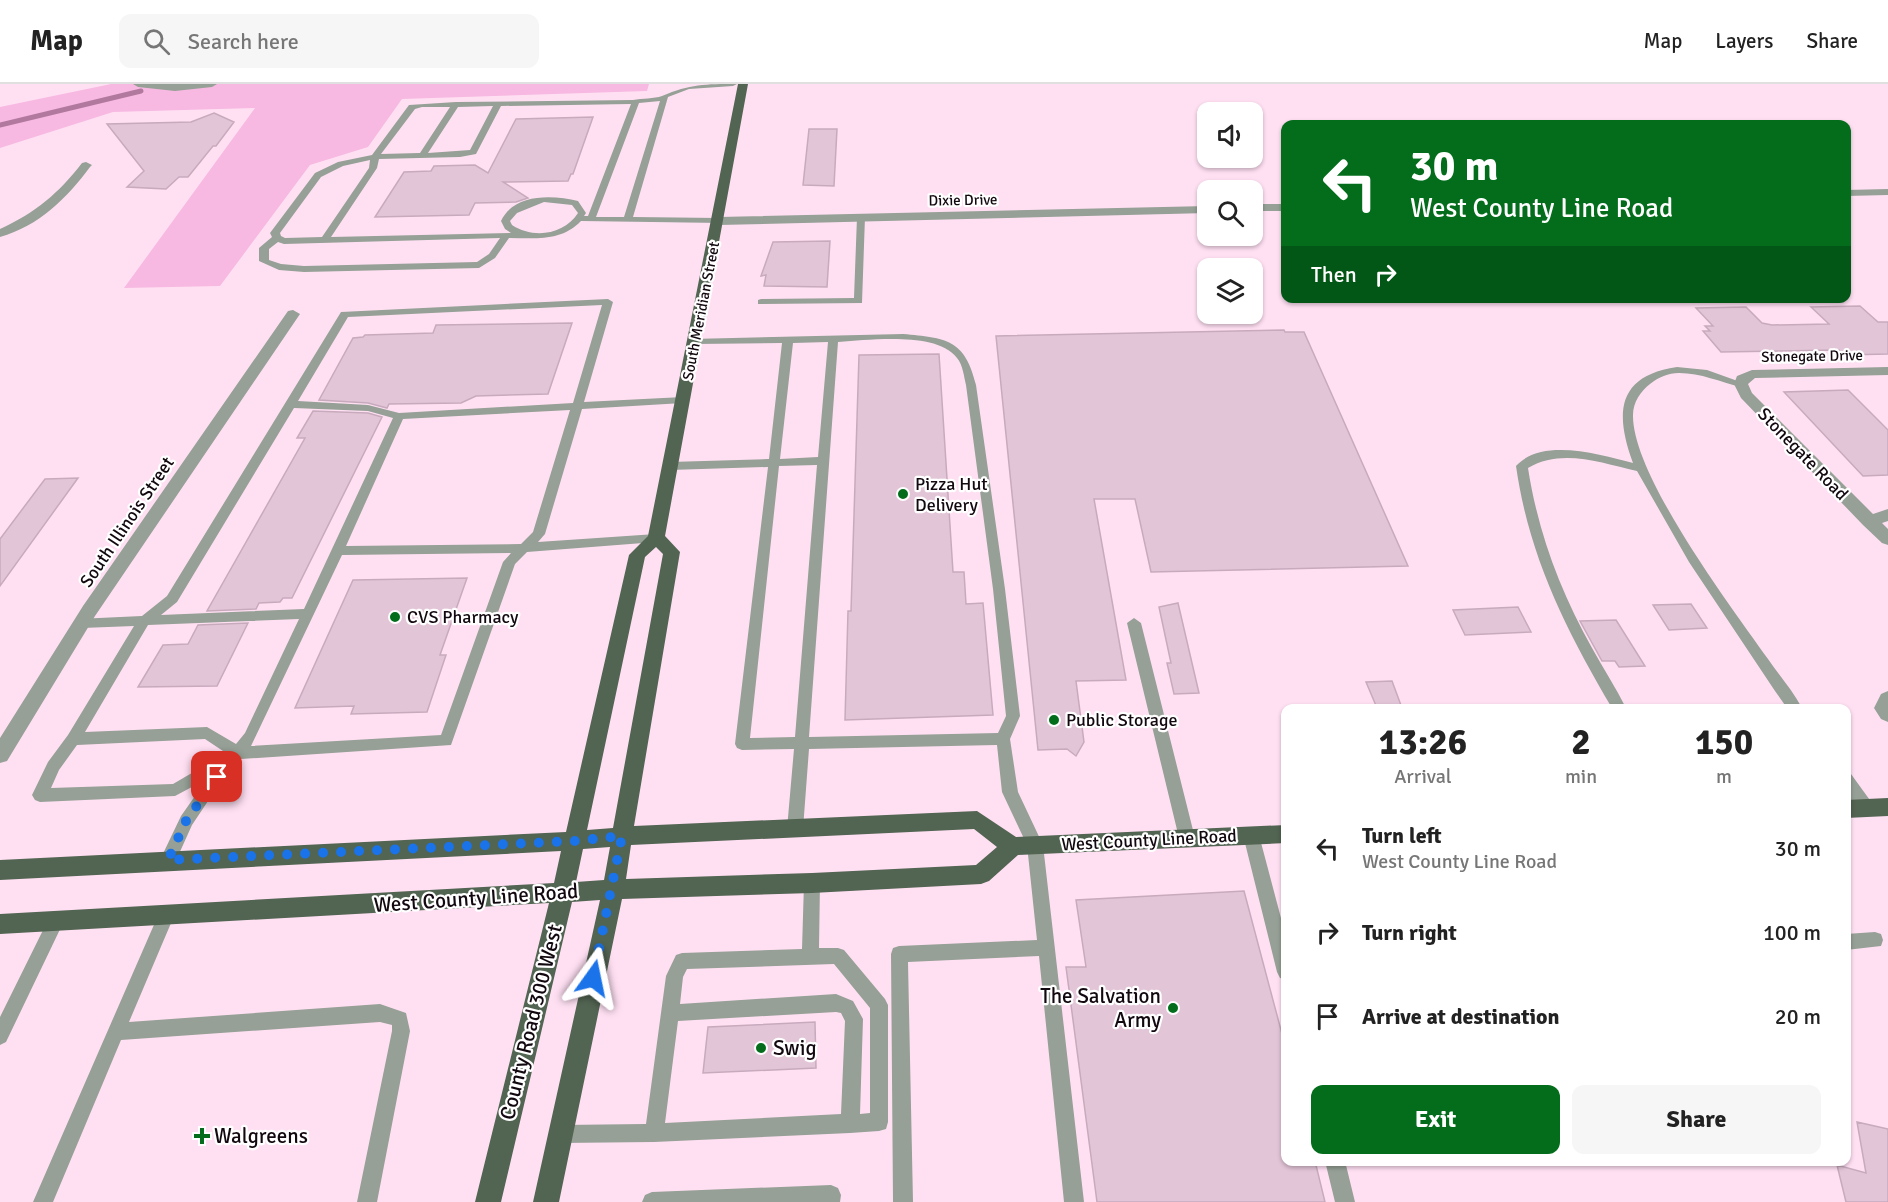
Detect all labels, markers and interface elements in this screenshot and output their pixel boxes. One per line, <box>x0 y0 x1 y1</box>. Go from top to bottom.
search box <box>119 14 539 68</box>
text: Map <box>30 24 83 58</box>
icon: search <box>140 25 173 58</box>
text: Search here <box>188 28 299 55</box>
text: Map <box>1644 28 1682 54</box>
text: Layers <box>1715 28 1773 54</box>
text: Share <box>1806 28 1858 54</box>
map controls <box>1197 102 1263 324</box>
button: sound <box>1197 102 1263 168</box>
text: 30 m <box>1410 141 1499 192</box>
icon: left <box>1311 144 1389 222</box>
button: search <box>1197 180 1263 246</box>
street label: Dixie Drive <box>928 190 998 210</box>
text: West County Line Road <box>1410 192 1673 225</box>
street label: South Meridian Street <box>679 240 723 382</box>
button: layers <box>1197 258 1263 324</box>
icon: right <box>1369 258 1402 291</box>
text: Then <box>1311 261 1357 288</box>
street label: Stonegate Drive <box>1761 346 1863 366</box>
street label: Stonegate Road <box>1753 403 1853 505</box>
street label: South Illinois Street <box>75 453 179 591</box>
place label: Pizza Hut Delivery <box>915 473 988 516</box>
marker: Pizza Hut Delivery <box>896 487 910 501</box>
place label: CVS Pharmacy <box>407 606 519 628</box>
marker: CVS Pharmacy <box>388 610 402 624</box>
place label: Public Storage <box>1066 709 1177 731</box>
marker: Public Storage <box>1047 713 1061 727</box>
text: 13:26 <box>1379 720 1467 765</box>
text: 2 <box>1571 720 1591 765</box>
text: 150 <box>1695 720 1753 765</box>
pin <box>191 751 242 802</box>
icon: arrive <box>200 760 233 793</box>
text: Arrival <box>1394 764 1452 789</box>
text: min <box>1565 764 1597 789</box>
text: m <box>1716 764 1732 789</box>
text: Turn left <box>1362 822 1442 849</box>
street label: West County Line Road <box>1061 824 1237 856</box>
icon: left <box>1311 832 1344 865</box>
text: 30 m <box>1775 835 1821 862</box>
text: West County Line Road <box>1362 849 1557 874</box>
street label: West County Line Road <box>373 878 579 918</box>
icon: right <box>1311 916 1344 949</box>
text: Turn right <box>1362 919 1457 946</box>
text: 100 m <box>1763 919 1821 946</box>
street label: County Road 300 West <box>494 922 568 1122</box>
position arrow <box>561 946 625 1010</box>
place label: The Salvation Army <box>1040 983 1161 1033</box>
icon: arrive <box>1311 1000 1344 1033</box>
marker: The Salvation Army <box>1166 1001 1180 1015</box>
text: Arrive at destination <box>1362 1003 1559 1030</box>
text: 20 m <box>1775 1003 1821 1030</box>
place label: Swig <box>773 1035 817 1061</box>
marker: Swig <box>754 1041 768 1055</box>
button: Exit <box>1311 1085 1560 1154</box>
button: Share <box>1572 1085 1821 1154</box>
place label: Walgreens <box>214 1123 308 1149</box>
marker: Walgreens <box>195 1129 209 1143</box>

